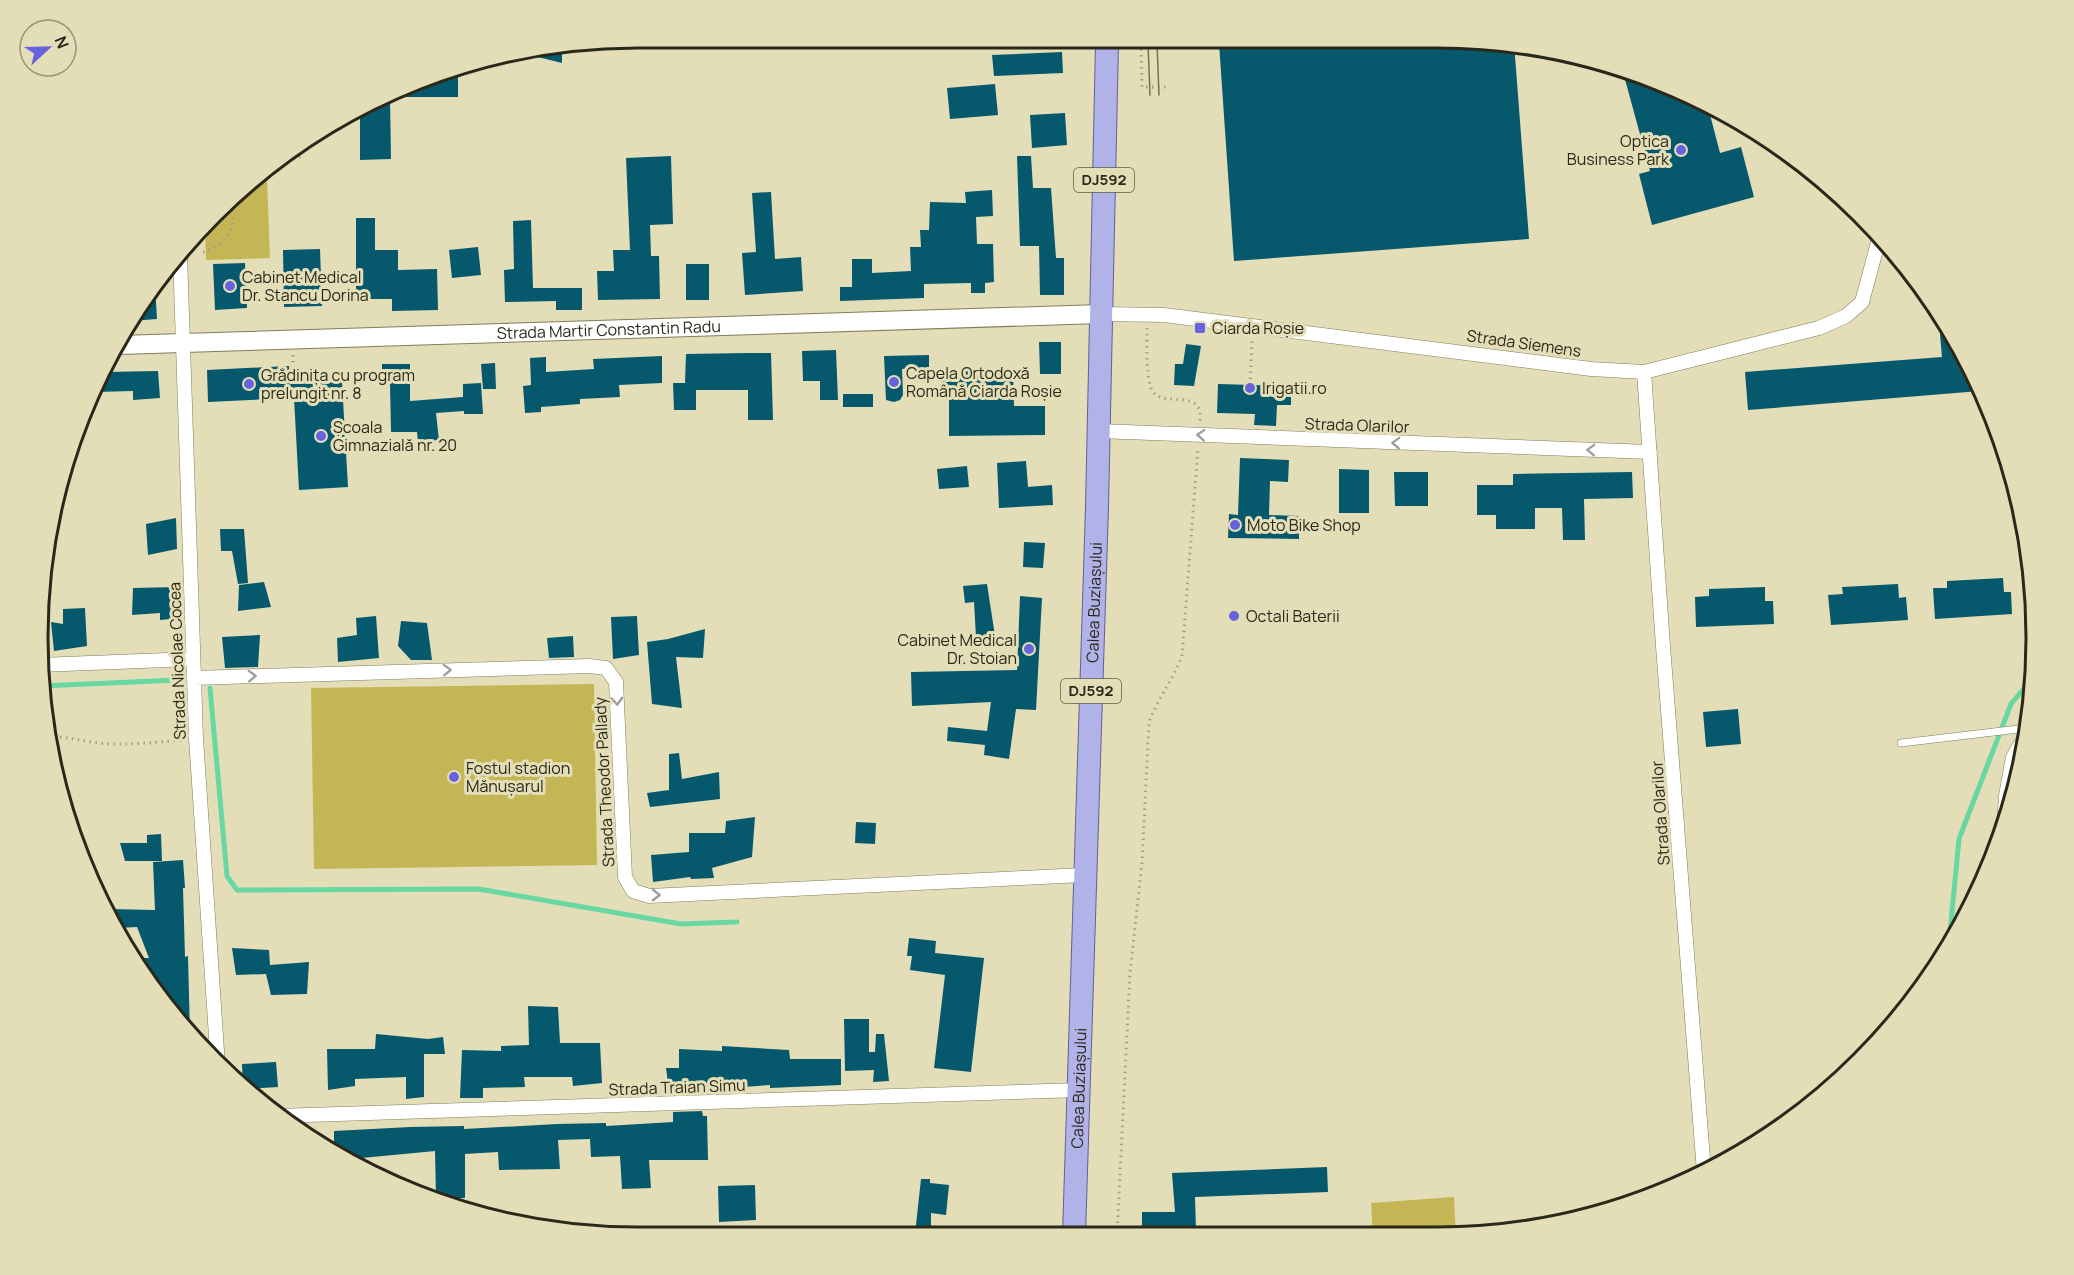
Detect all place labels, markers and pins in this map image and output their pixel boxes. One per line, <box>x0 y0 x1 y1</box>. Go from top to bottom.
place label: Optica Business Park <box>1567 130 1670 170</box>
marker: Optica Business Park <box>1674 143 1688 157</box>
place label: Cabinet Medical Dr. Stancu Dorina <box>242 266 369 306</box>
marker: Cabinet Medical Dr. Stancu Dorina <box>223 279 237 293</box>
place label: Ciarda Roșie <box>1212 317 1304 339</box>
marker: Ciarda Roșie <box>1193 321 1207 335</box>
place label: Capela Ortodoxă Română Ciarda Roșie <box>906 362 1062 402</box>
place label: Grădinița cu program prelungit nr. 8 <box>261 364 415 404</box>
marker: Capela Ortodoxă Română Ciarda Roșie <box>887 375 901 389</box>
marker: Grădinița cu program prelungit nr. 8 <box>242 377 256 391</box>
place label: Irigatii.ro <box>1262 377 1327 399</box>
marker: Irigatii.ro <box>1243 381 1257 395</box>
place label: Școala Gimnazială nr. 20 <box>333 416 457 456</box>
marker: Școala Gimnazială nr. 20 <box>314 429 328 443</box>
place label: Moto Bike Shop <box>1247 514 1361 536</box>
marker: Moto Bike Shop <box>1228 518 1242 532</box>
place label: Octali Baterii <box>1246 605 1340 627</box>
marker: Octali Baterii <box>1227 609 1241 623</box>
place label: Cabinet Medical Dr. Stoian <box>898 629 1017 669</box>
marker: Cabinet Medical Dr. Stoian <box>1022 642 1036 656</box>
place label: Fostul stadion Mănușarul <box>466 757 570 797</box>
marker: Fostul stadion Mănușarul <box>447 770 461 784</box>

